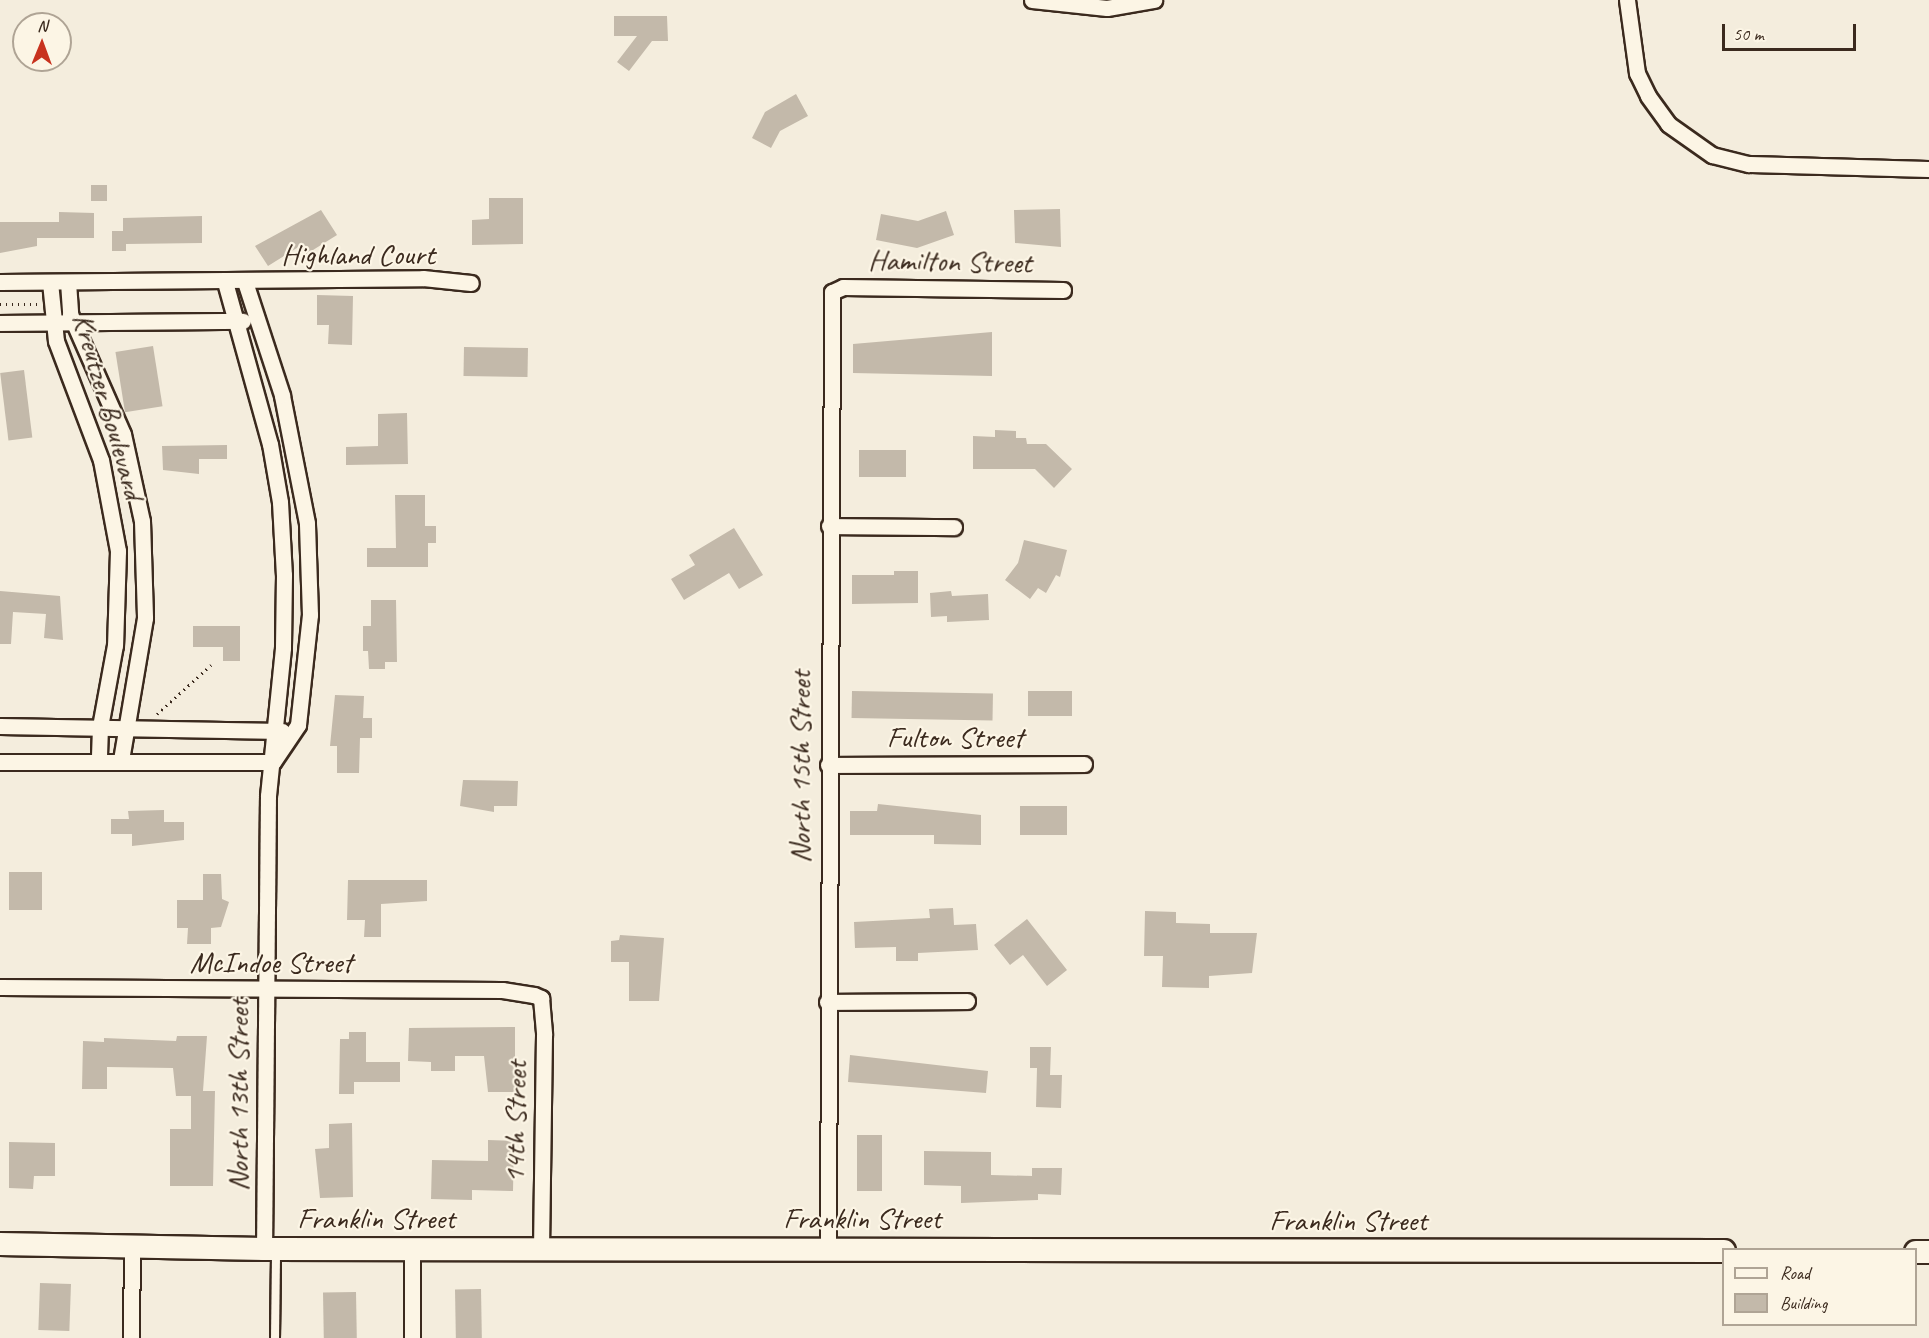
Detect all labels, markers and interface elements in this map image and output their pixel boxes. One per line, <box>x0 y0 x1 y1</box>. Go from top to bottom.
north arrow <box>12 12 72 72</box>
scale bar <box>1725 12 1858 50</box>
text: N <box>37 16 47 36</box>
text: 50 m <box>1733 23 1764 45</box>
street label: Highland Court <box>281 236 435 272</box>
street label: Hamilton Street <box>868 242 1032 280</box>
street label: Kreutzer Boulevard <box>65 309 153 503</box>
street label: North 15th Street <box>782 670 818 864</box>
street label: Fulton Street <box>887 719 1023 755</box>
street label: McIndoe Street <box>190 944 352 980</box>
street label: North 13th Street <box>220 998 256 1192</box>
street label: 14th Street <box>496 1060 534 1184</box>
street label: Franklin Street <box>297 1200 455 1236</box>
street label: Franklin Street <box>783 1200 941 1236</box>
street label: Franklin Street <box>1269 1202 1427 1238</box>
legend <box>1722 1248 1917 1326</box>
text: Road <box>1780 1262 1810 1284</box>
text: Building <box>1780 1292 1827 1314</box>

